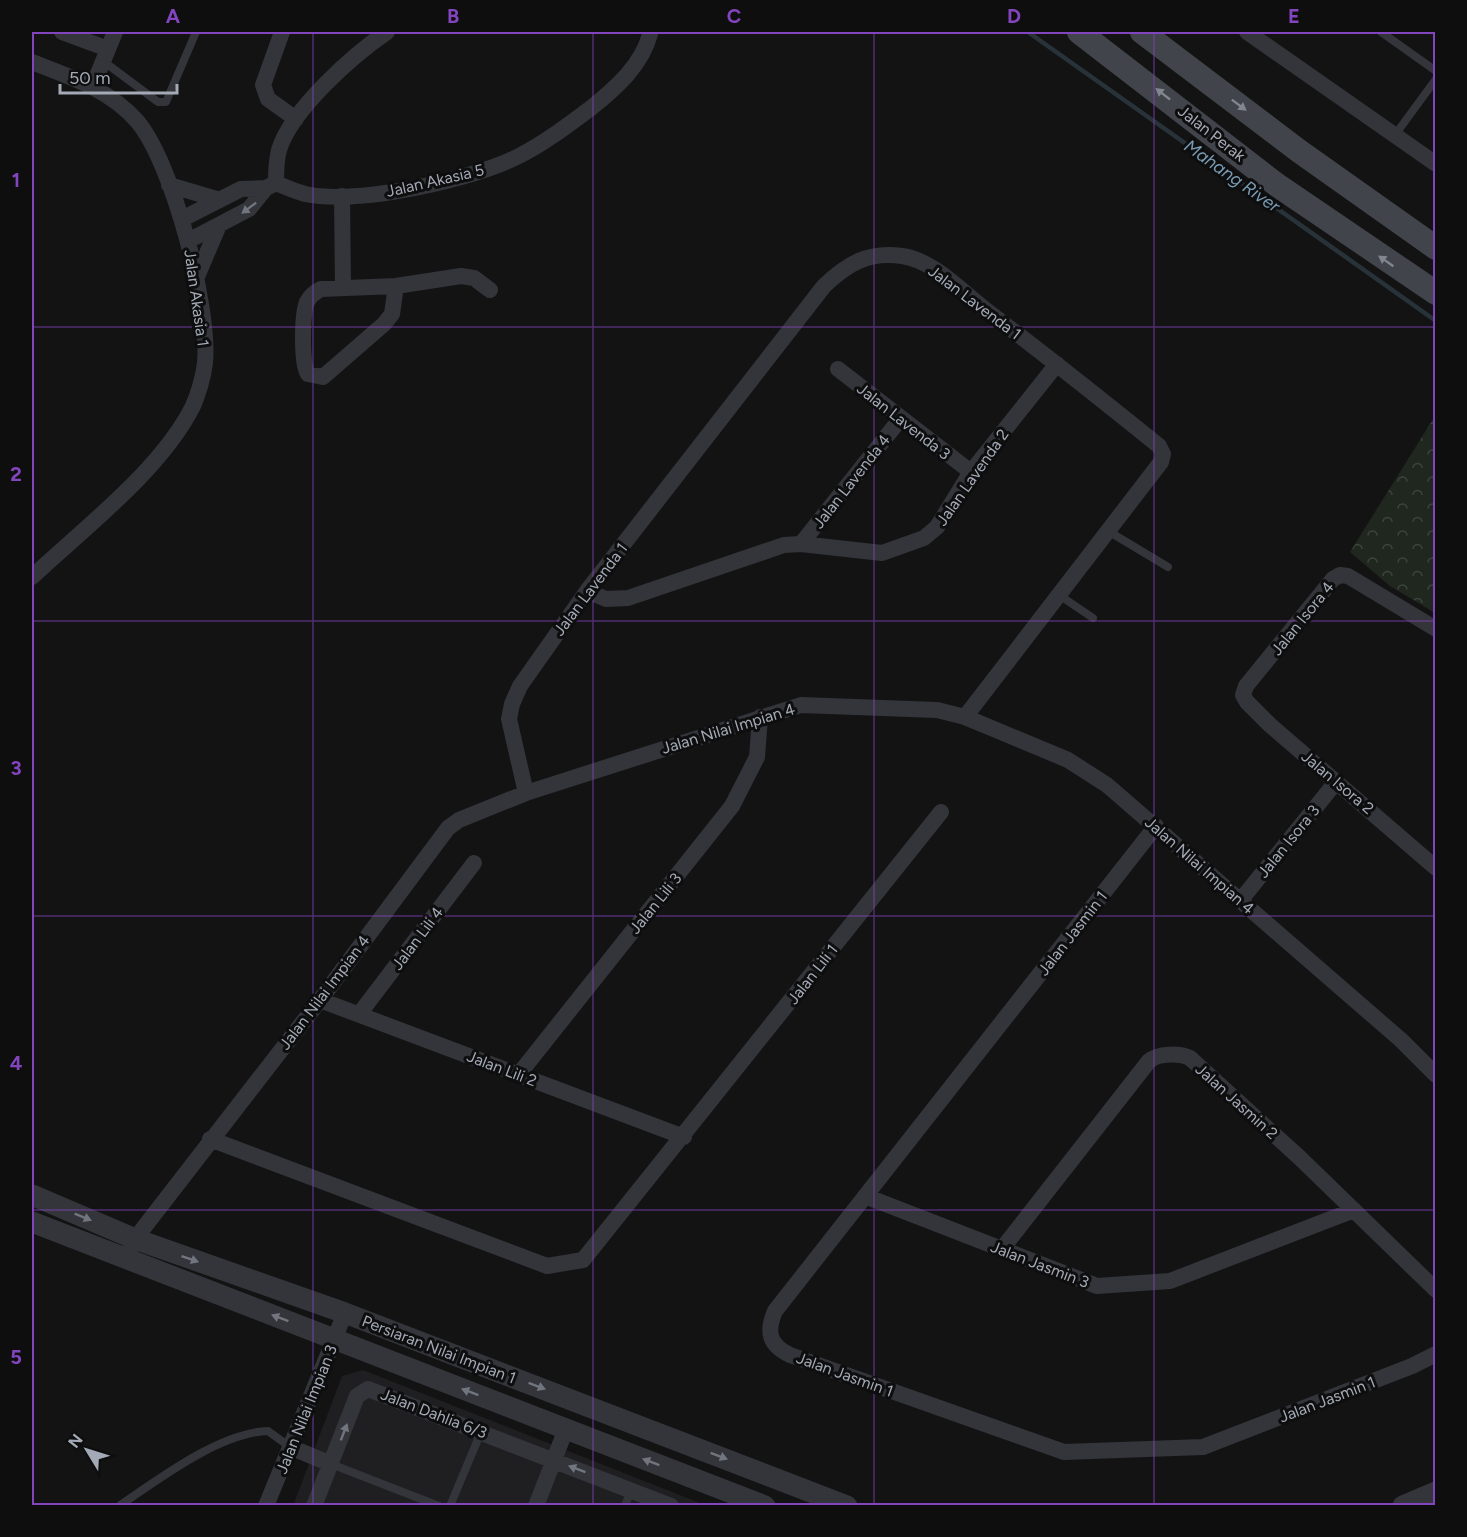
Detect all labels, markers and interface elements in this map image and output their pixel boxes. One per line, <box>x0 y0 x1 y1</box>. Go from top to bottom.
text: A <box>166 4 181 28</box>
text: B <box>447 4 459 28</box>
text: C <box>727 4 741 28</box>
text: D <box>1007 4 1021 28</box>
text: E <box>1288 4 1300 28</box>
scale bar <box>60 57 177 95</box>
text: 50 m <box>69 67 111 89</box>
one-way arrow <box>1155 88 1171 101</box>
one-way arrow <box>1231 99 1247 111</box>
street label: Jalan Perak <box>1174 101 1249 166</box>
water label: Mahang River <box>1180 135 1285 218</box>
street label: Jalan Akasia 5 <box>384 160 486 201</box>
text: 1 <box>12 168 20 192</box>
one-way arrow <box>241 202 257 214</box>
street label: Jalan Akasia 1 <box>180 249 213 348</box>
one-way arrow <box>1379 255 1395 267</box>
street label: Jalan Lavenda 1 <box>925 261 1025 343</box>
street label: Jalan Lavenda 3 <box>853 379 954 464</box>
street label: Jalan Lavenda 2 <box>932 425 1013 529</box>
street label: Jalan Lavenda 4 <box>809 430 894 532</box>
text: 2 <box>10 462 22 486</box>
street label: Jalan Lavenda 1 <box>549 539 631 639</box>
street label: Jalan Isora 4 <box>1267 578 1338 659</box>
street label: Jalan Nilai Impian 4 <box>659 699 797 758</box>
street label: Jalan Isora 2 <box>1298 747 1378 818</box>
text: 3 <box>10 756 22 780</box>
street label: Jalan Isora 3 <box>1253 801 1324 882</box>
street label: Jalan Nilai Impian 4 <box>1141 813 1258 918</box>
street label: Jalan Lili 3 <box>625 869 686 938</box>
street label: Jalan Jasmin 1 <box>1034 887 1111 979</box>
street label: Jalan Lili 4 <box>388 903 447 974</box>
street label: Jalan Nilai Impian 4 <box>275 931 374 1053</box>
street label: Jalan Lili 1 <box>783 941 842 1008</box>
street label: Jalan Lili 2 <box>464 1046 539 1090</box>
text: 4 <box>10 1051 23 1075</box>
street label: Jalan Jasmin 2 <box>1192 1060 1282 1143</box>
one-way arrow <box>74 1213 92 1222</box>
street label: Jalan Jasmin 3 <box>988 1237 1092 1292</box>
one-way arrow <box>181 1254 199 1264</box>
street label: Persiaran Nilai Impian 1 <box>359 1311 518 1388</box>
one-way arrow <box>271 1313 289 1322</box>
street label: Jalan Nilai Impian 3 <box>272 1342 341 1476</box>
text: 5 <box>10 1345 22 1369</box>
street label: Jalan Jasmin 1 <box>794 1348 896 1401</box>
street label: Jalan Jasmin 1 <box>1276 1372 1378 1427</box>
one-way arrow <box>528 1382 546 1392</box>
street label: Jalan Dahlia 6/3 <box>378 1384 490 1442</box>
one-way arrow <box>460 1386 478 1396</box>
north arrow <box>57 1420 117 1480</box>
one-way arrow <box>339 1422 349 1440</box>
text: N <box>64 1430 87 1452</box>
one-way arrow <box>710 1452 728 1462</box>
one-way arrow <box>642 1457 660 1467</box>
one-way arrow <box>568 1464 586 1473</box>

